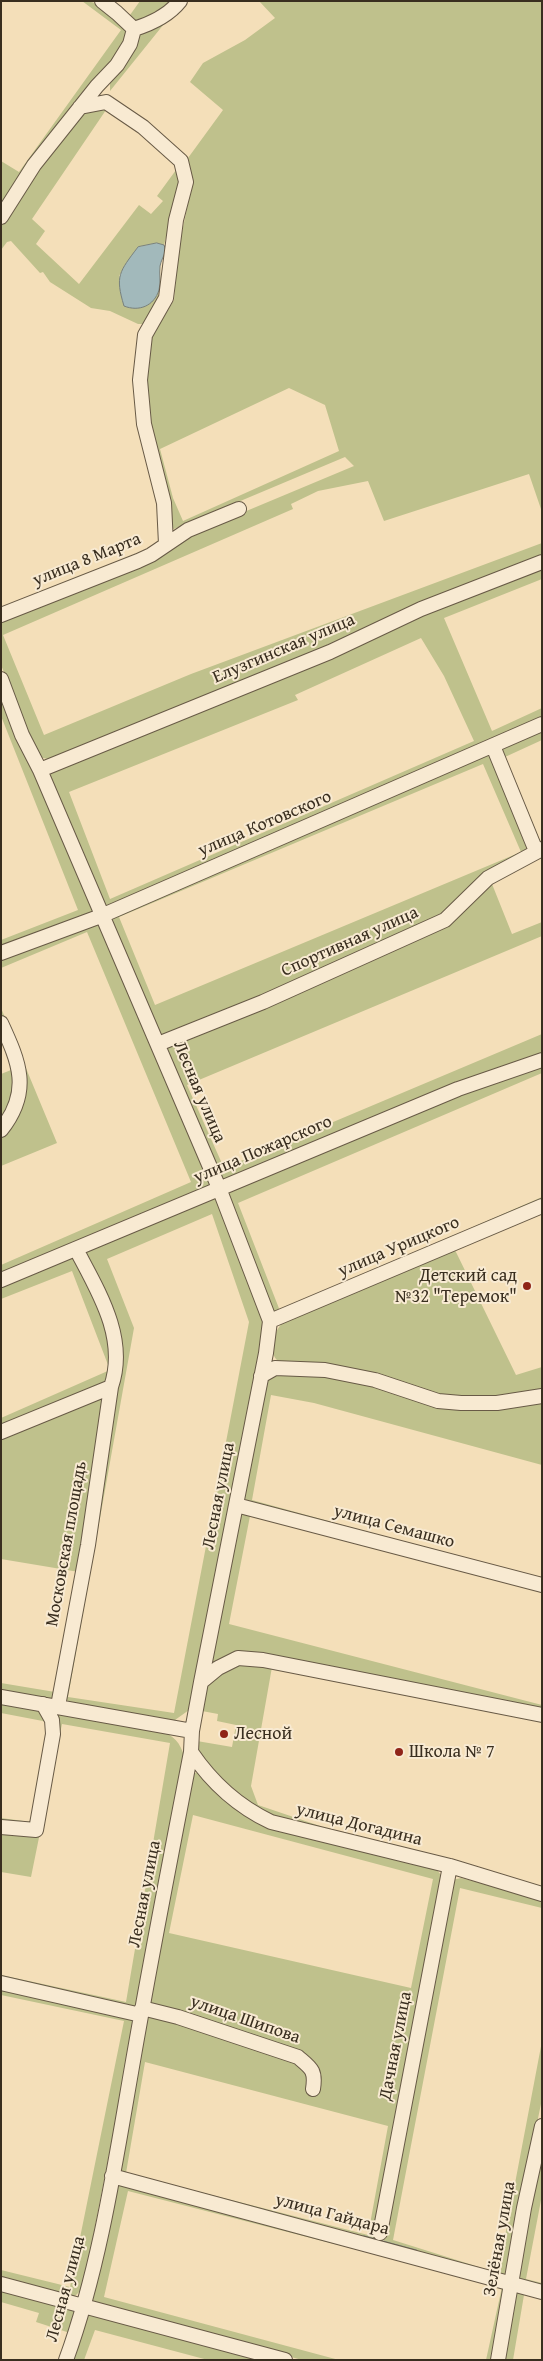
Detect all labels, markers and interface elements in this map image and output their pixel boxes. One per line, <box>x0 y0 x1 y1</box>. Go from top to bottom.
street label: улица 8 Марта <box>30 528 144 592</box>
street label: Елузгинская улица <box>210 609 358 689</box>
street label: улица Котовского <box>195 786 335 862</box>
street label: Спортивная улица <box>278 902 422 982</box>
street label: Лесная улица <box>168 1038 230 1146</box>
street label: улица Пожарского <box>191 1111 335 1189</box>
street label: улица Урицкого <box>335 1212 463 1282</box>
place label: Детский сад №32 "Теремок" <box>395 1265 517 1308</box>
marker: Детский сад №32 "Теремок" <box>521 1280 533 1292</box>
street label: Лесная улица <box>198 1441 240 1551</box>
street label: Московская площадь <box>42 1460 92 1628</box>
street label: улица Семашко <box>331 1500 457 1554</box>
place label: Лесной <box>234 1723 292 1745</box>
marker: Лесной <box>218 1728 230 1740</box>
place label: Школа № 7 <box>409 1741 495 1763</box>
marker: Школа № 7 <box>393 1746 405 1758</box>
street label: улица Догадина <box>294 1799 424 1851</box>
street label: Лесная улица <box>124 1839 166 1949</box>
street label: Дачная улица <box>375 1990 417 2102</box>
street label: улица Шипова <box>187 1991 303 2049</box>
street label: Зелёная улица <box>479 2180 521 2298</box>
street label: улица Гайдара <box>273 2189 391 2241</box>
street label: Лесная улица <box>42 2234 90 2344</box>

